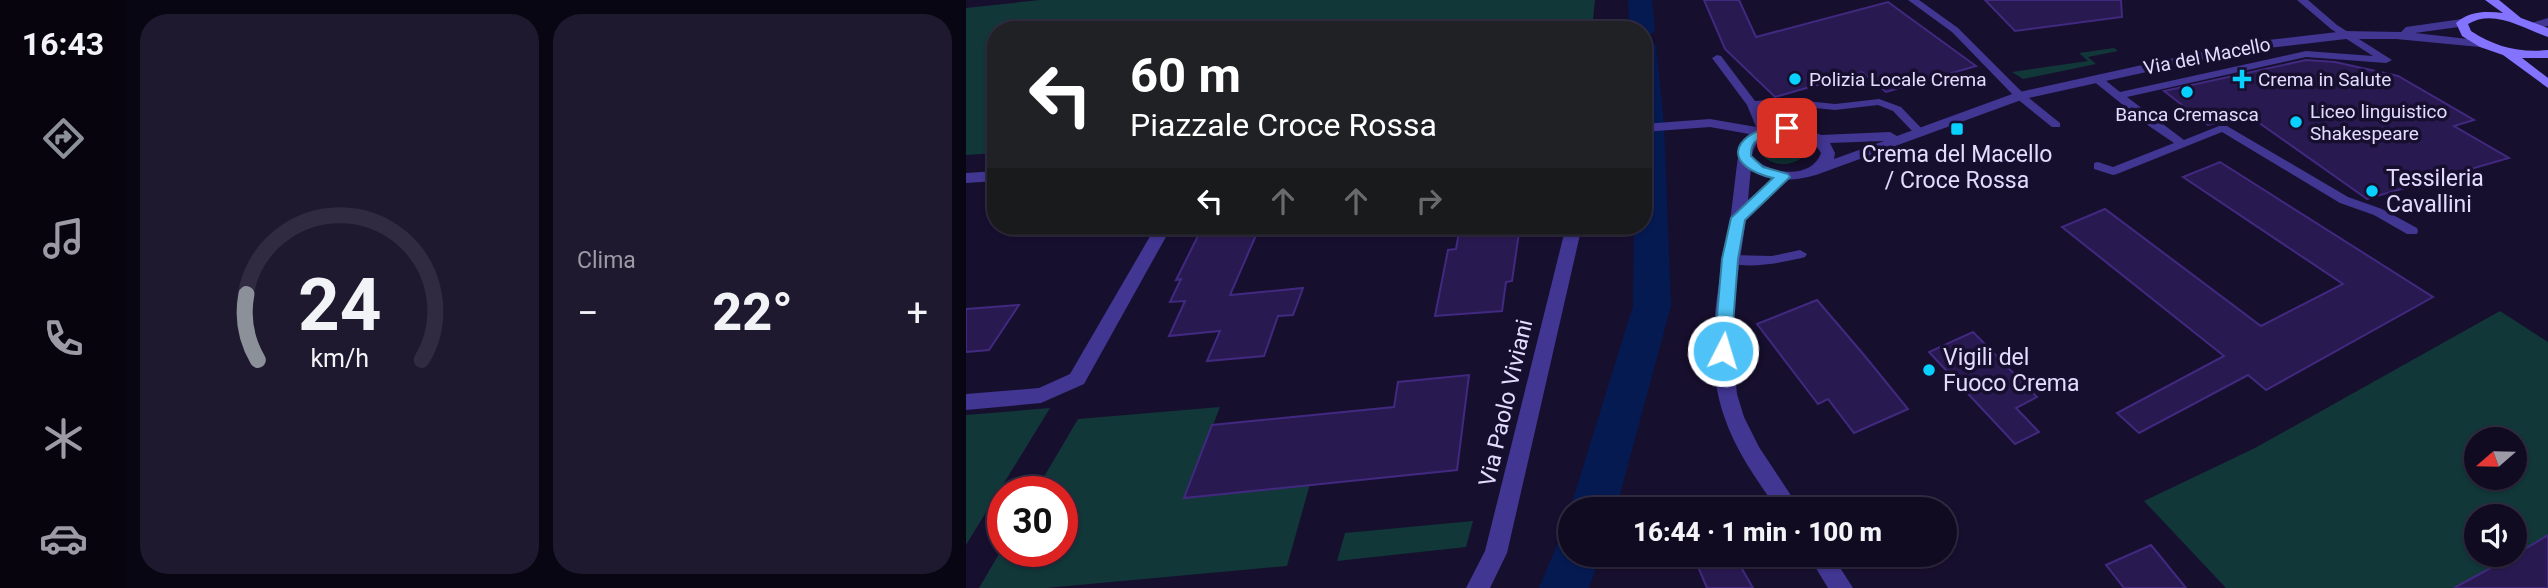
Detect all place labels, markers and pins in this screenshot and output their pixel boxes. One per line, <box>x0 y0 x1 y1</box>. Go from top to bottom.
place label: Polizia Locale Crema <box>1809 68 1987 91</box>
place label: Crema in Salute <box>2258 68 2391 91</box>
marker: Crema in Salute <box>2232 69 2252 89</box>
marker: Polizia Locale Crema <box>1787 71 1803 87</box>
marker: Banca Cremasca <box>2179 84 2195 100</box>
pin <box>1757 98 1817 158</box>
place label: Liceo linguistico Shakespeare <box>2310 100 2447 145</box>
place label: Banca Cremasca <box>2115 103 2259 126</box>
marker: Liceo linguistico Shakespeare <box>2288 114 2304 130</box>
marker: Crema del Macello / Croce Rossa <box>1949 121 1965 137</box>
place label: Crema del Macello / Croce Rossa <box>1862 141 2052 194</box>
place label: Tessileria Cavallini <box>2386 165 2484 218</box>
marker: Tessileria Cavallini <box>2364 183 2380 199</box>
place label: Vigili del Fuoco Crema <box>1943 344 2080 397</box>
marker: Vigili del Fuoco Crema <box>1921 362 1937 378</box>

